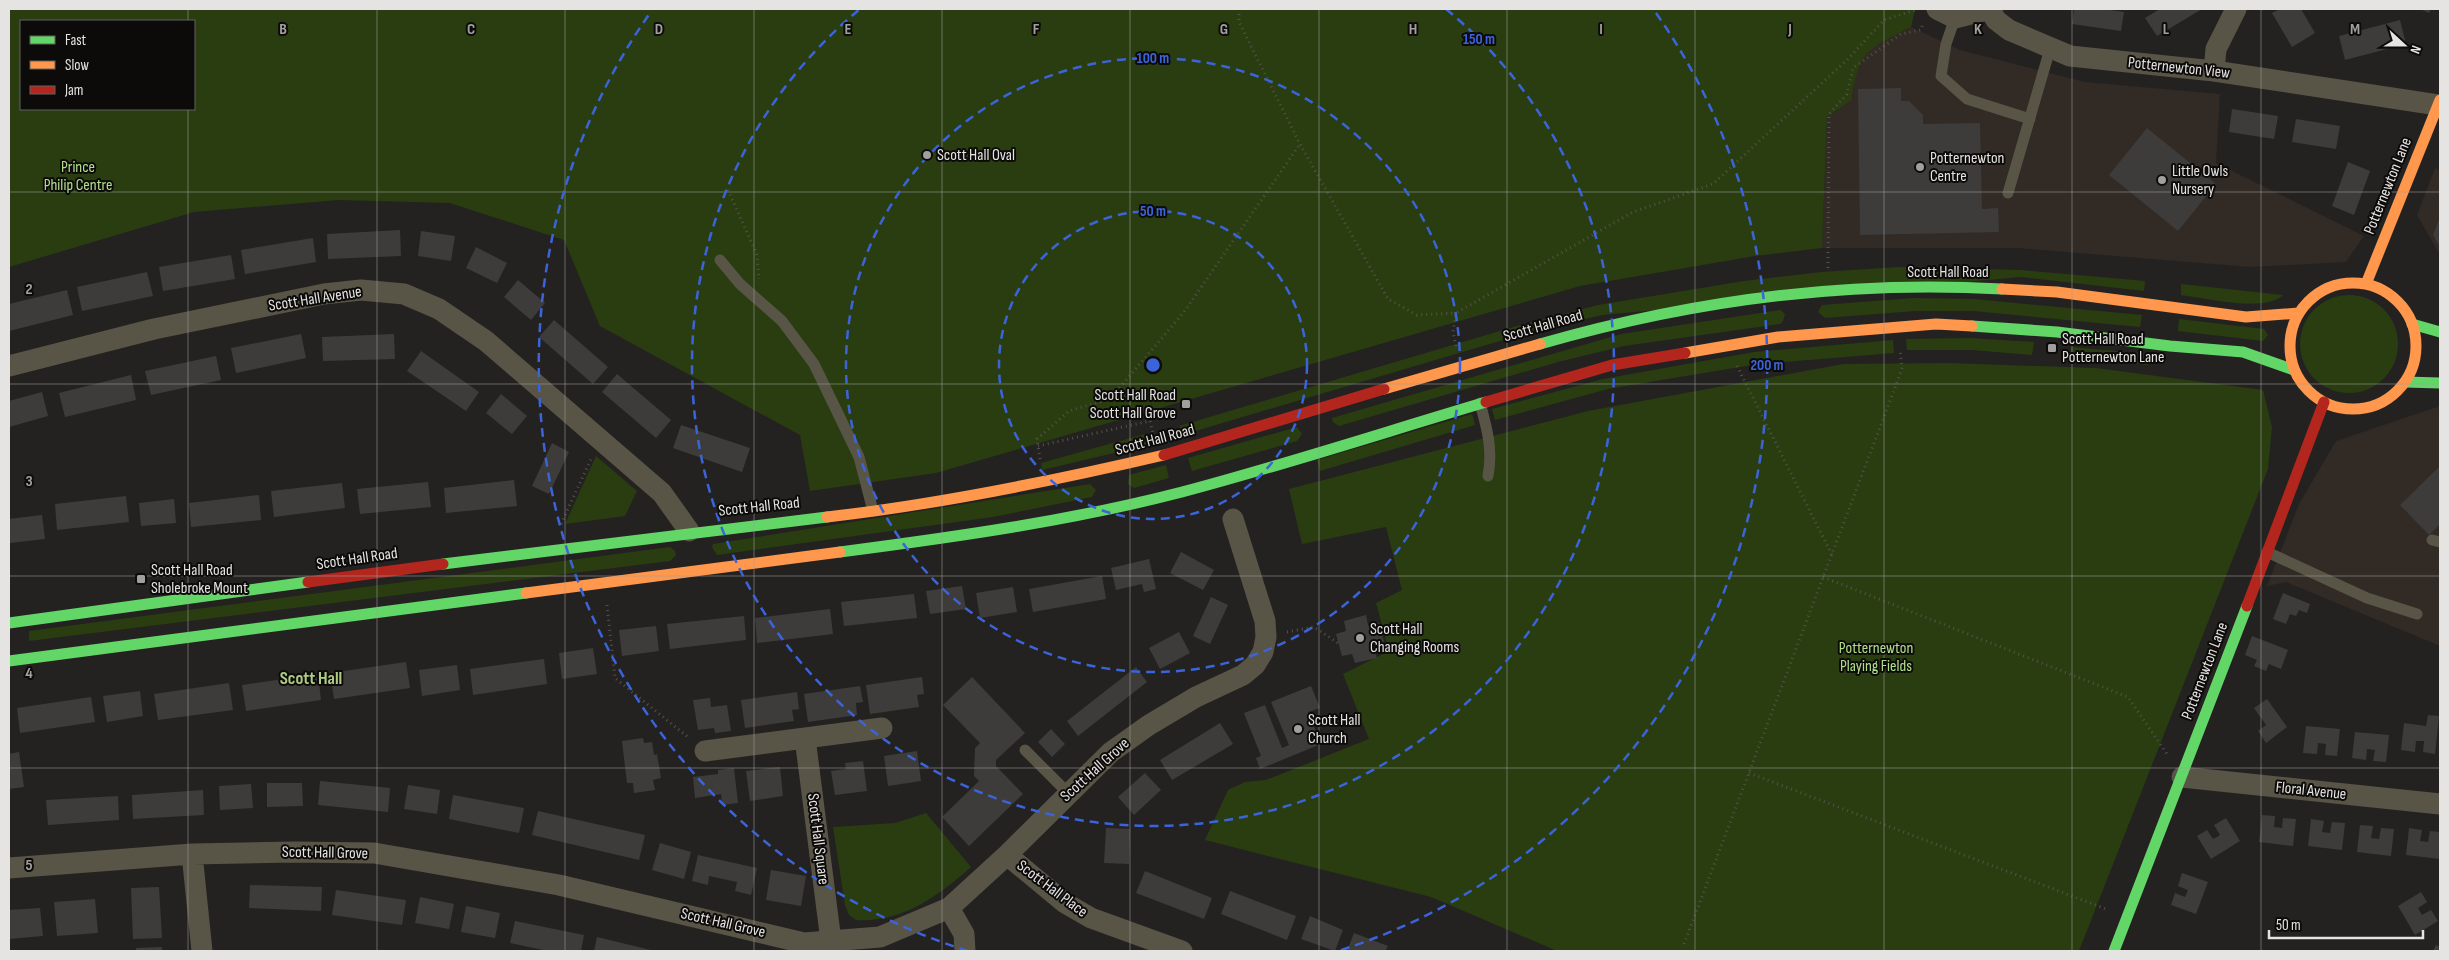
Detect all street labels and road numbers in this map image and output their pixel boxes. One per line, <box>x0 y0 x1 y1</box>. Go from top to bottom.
street label: Potternewton View <box>2127 53 2231 83</box>
street label: Potternewton Lane <box>2360 135 2416 237</box>
street label: Scott Hall Road <box>1907 263 1989 282</box>
street label: Scott Hall Avenue <box>267 282 363 316</box>
street label: Scott Hall Road <box>1501 306 1585 346</box>
street label: Scott Hall Road <box>1113 420 1197 460</box>
street label: Scott Hall Road <box>717 493 801 521</box>
street label: Scott Hall Road <box>315 544 399 574</box>
street label: Potternewton Lane <box>2178 620 2232 722</box>
street label: Scott Hall Grove <box>1057 734 1133 806</box>
street label: Floral Avenue <box>2275 778 2347 804</box>
street label: Scott Hall Square <box>803 792 833 886</box>
street label: Scott Hall Grove <box>282 843 368 863</box>
street label: Scott Hall Place <box>1013 856 1091 922</box>
street label: Scott Hall Grove <box>679 904 767 942</box>

